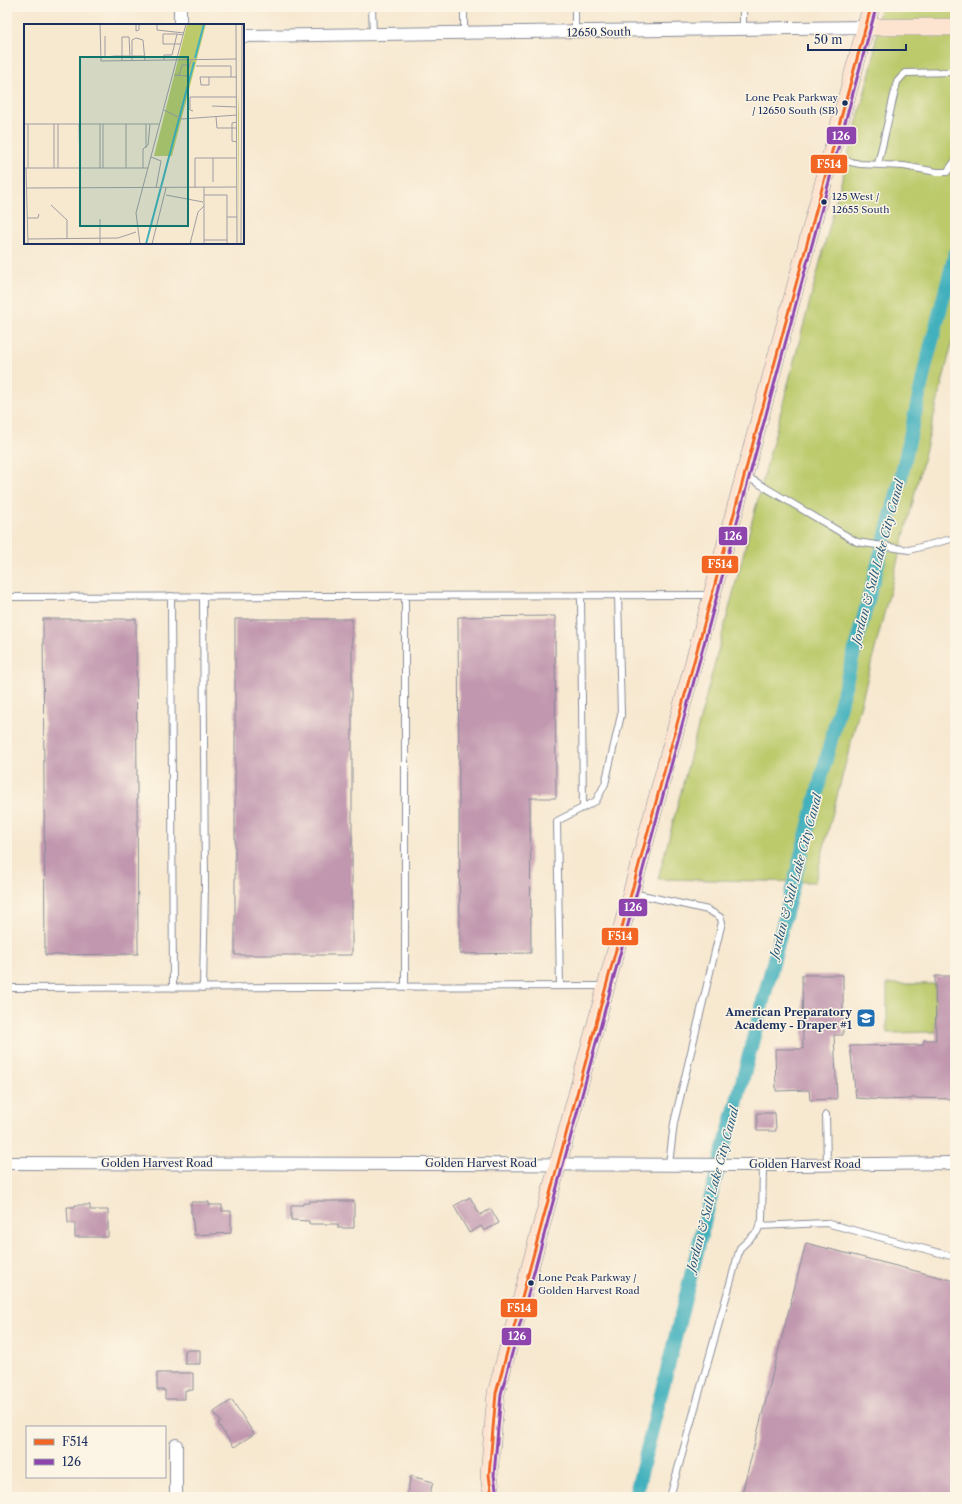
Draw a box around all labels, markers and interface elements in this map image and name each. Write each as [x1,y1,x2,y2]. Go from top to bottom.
inset map [24,24,244,244]
street label: 12650 South [567,24,631,40]
scale bar [808,26,906,52]
text: 50 m [814,32,843,47]
place label: Lone Peak Parkway / 12650 South (SB) [745,91,838,117]
marker: Lone Peak Parkway / 12650 South (SB) [840,98,850,108]
line badge: 126 [826,126,857,145]
text: 126 [832,129,850,143]
line badge: F514 [810,154,848,174]
text: F514 [817,157,842,171]
place label: 125 West / 12655 South [832,190,890,216]
marker: 125 West / 12655 South [819,197,829,207]
water label: Jordan & Salt Lake City Canal [847,477,907,650]
line badge: 126 [718,526,748,546]
text: 126 [724,529,742,543]
line badge: F514 [701,555,739,574]
text: F514 [708,557,733,571]
water label: Jordan & Salt Lake City Canal [765,791,825,964]
line badge: 126 [618,898,648,917]
text: 126 [624,900,642,914]
line badge: F514 [601,927,639,946]
text: F514 [608,929,633,943]
place label: American Preparatory Academy - Draper #1 [725,1005,852,1032]
school or university icon: American Preparatory Academy - Draper #1 [855,1007,877,1029]
water label: Jordan & Salt Lake City Canal [682,1104,742,1277]
street label: Golden Harvest Road [101,1156,213,1170]
street label: Golden Harvest Road [425,1156,537,1170]
street label: Golden Harvest Road [749,1157,861,1171]
place label: Lone Peak Parkway / Golden Harvest Road [538,1271,640,1297]
marker: Lone Peak Parkway / Golden Harvest Road [526,1278,536,1288]
line badge: F514 [500,1298,538,1318]
text: F514 [507,1301,532,1315]
line badge: 126 [501,1327,532,1346]
text: 126 [508,1329,526,1343]
legend [26,1426,166,1478]
text: F514 [62,1434,88,1449]
text: 126 [62,1454,81,1469]

